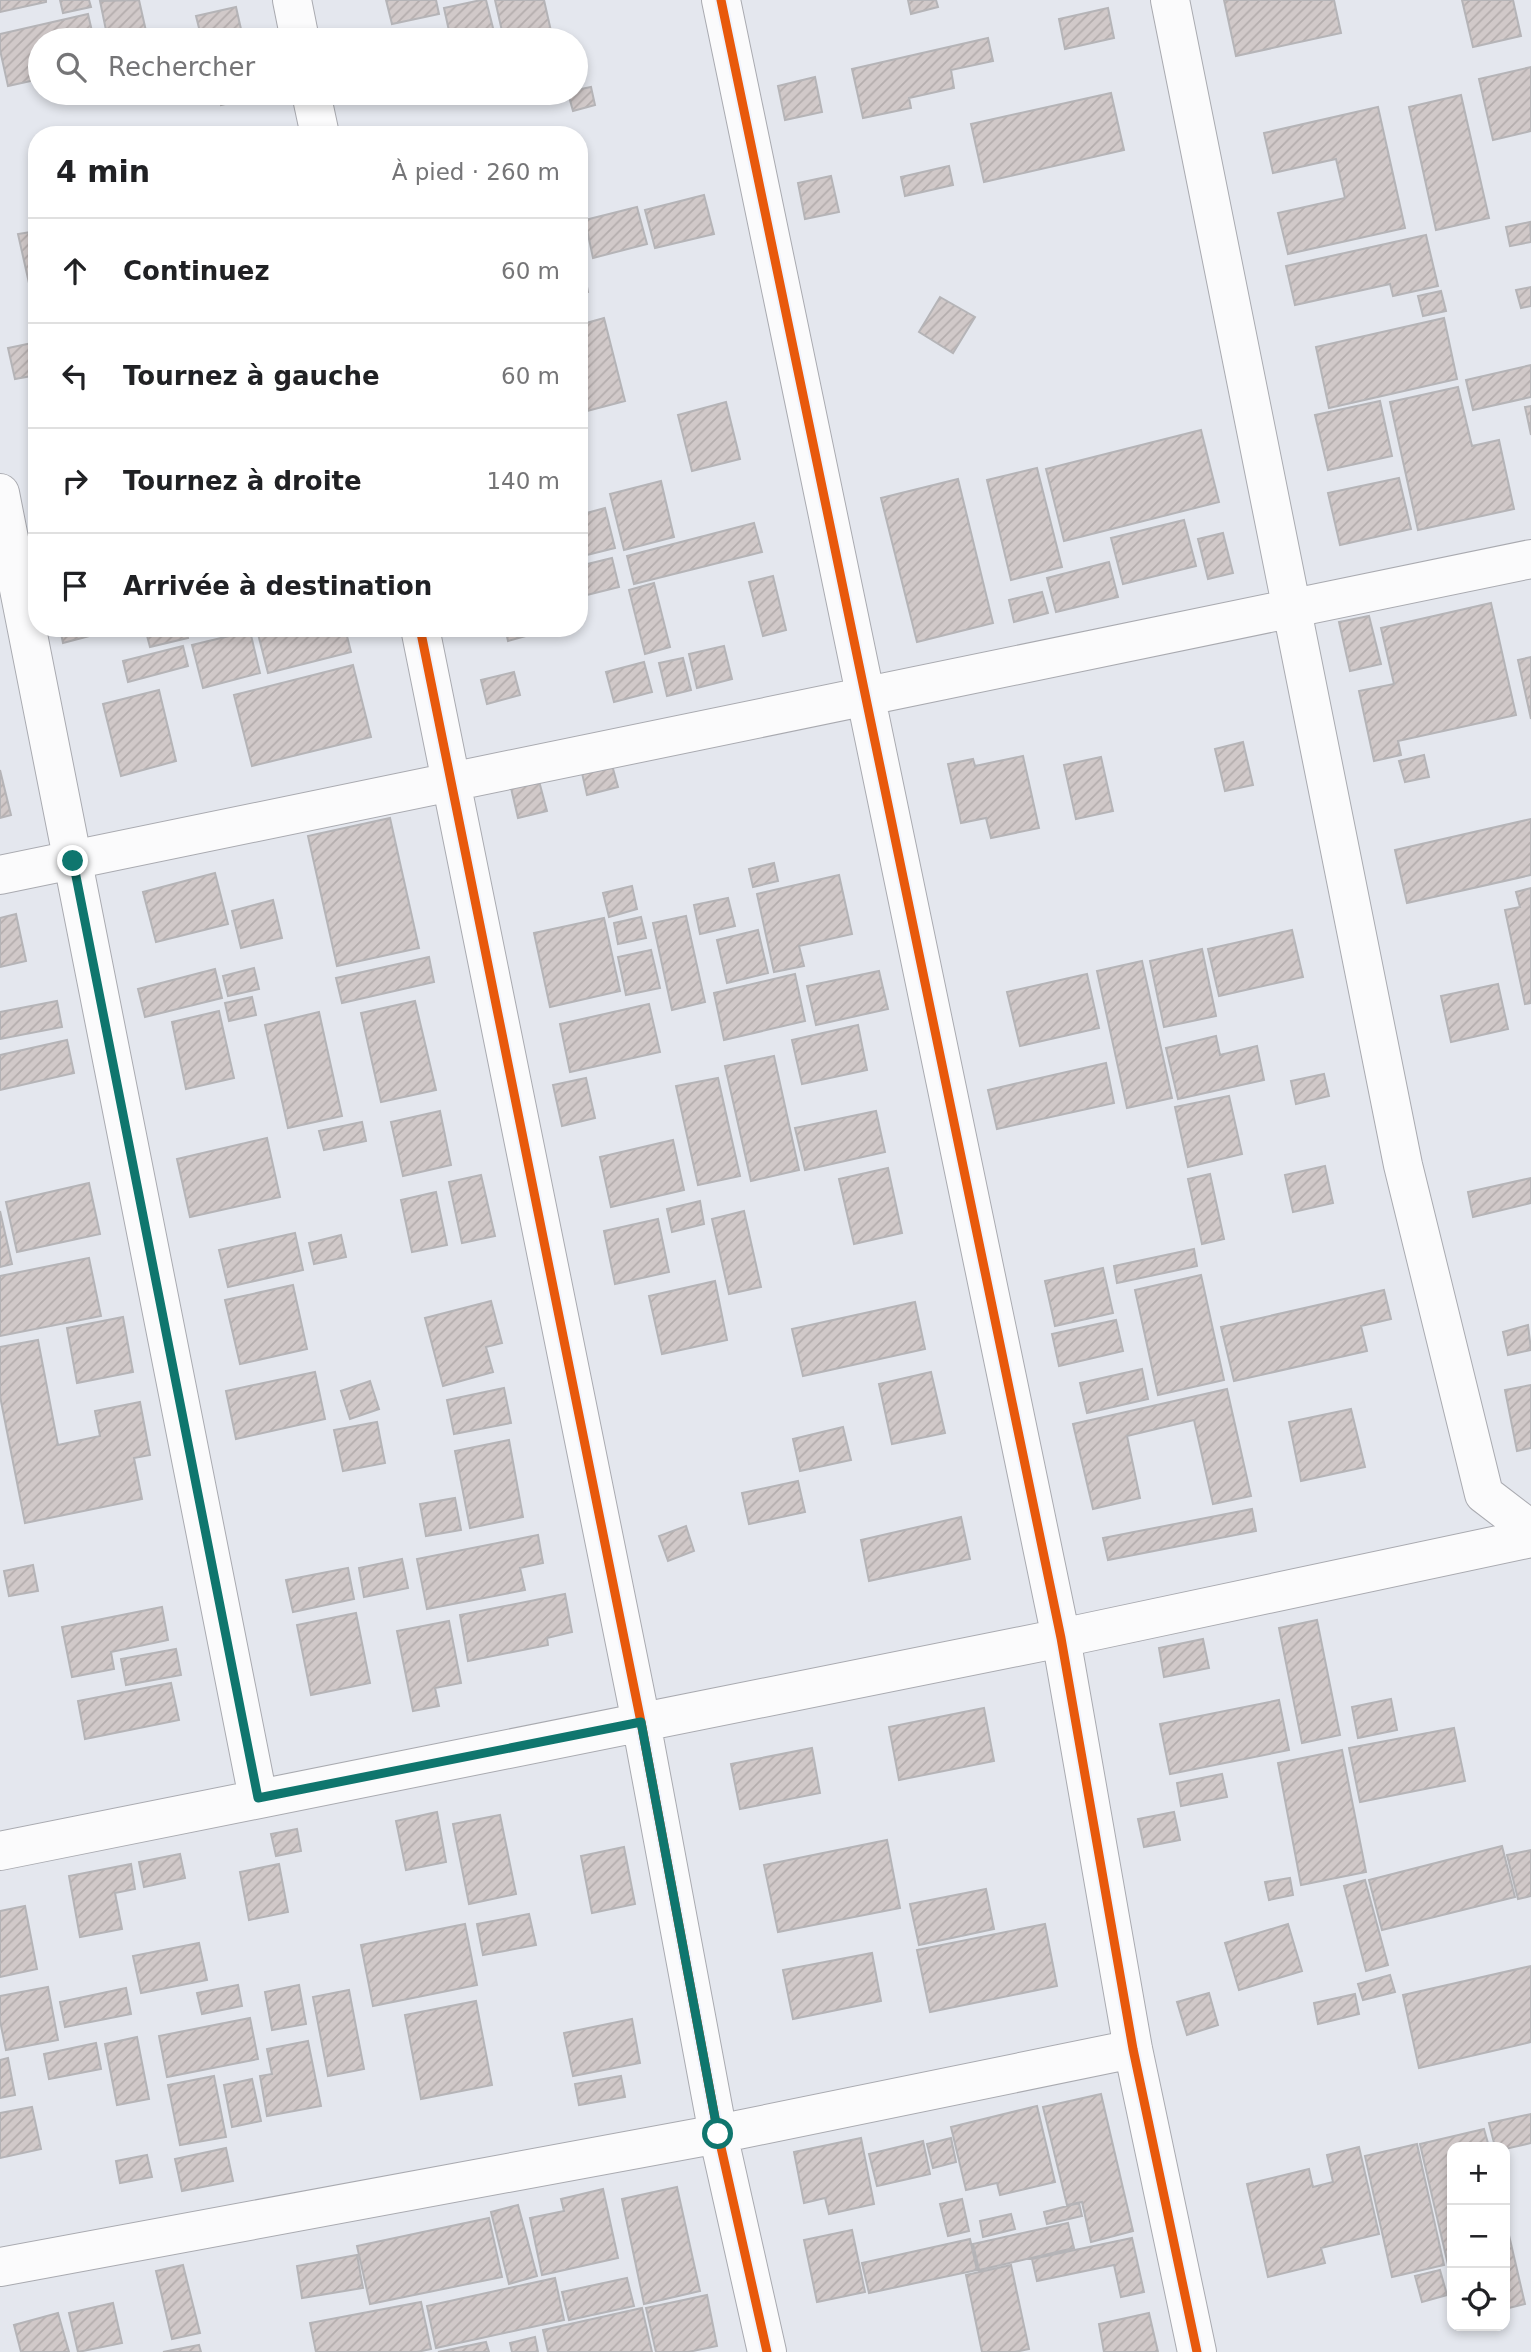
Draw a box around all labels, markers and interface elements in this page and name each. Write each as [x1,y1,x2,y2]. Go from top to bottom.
search box [28,28,588,105]
icon: search [52,48,90,86]
text: Rechercher [108,52,255,82]
text: 4 min [56,154,150,189]
text: À pied · 260 m [392,159,560,185]
icon: ahead [56,252,94,290]
text: Continuez [123,256,270,286]
text: 60 m [501,258,560,284]
icon: left [56,357,94,395]
text: Tournez à gauche [123,361,380,391]
text: 60 m [501,363,560,389]
icon: right [56,462,94,500]
text: Tournez à droite [123,466,362,496]
text: 140 m [486,468,560,494]
icon: arrive [56,567,94,605]
text: Arrivée à destination [123,571,432,601]
route end [57,845,88,876]
route start [702,2118,733,2149]
map controls [1447,2142,1510,2331]
button: + [1447,2142,1510,2205]
button: − [1447,2205,1510,2268]
button: locate [1447,2268,1510,2331]

